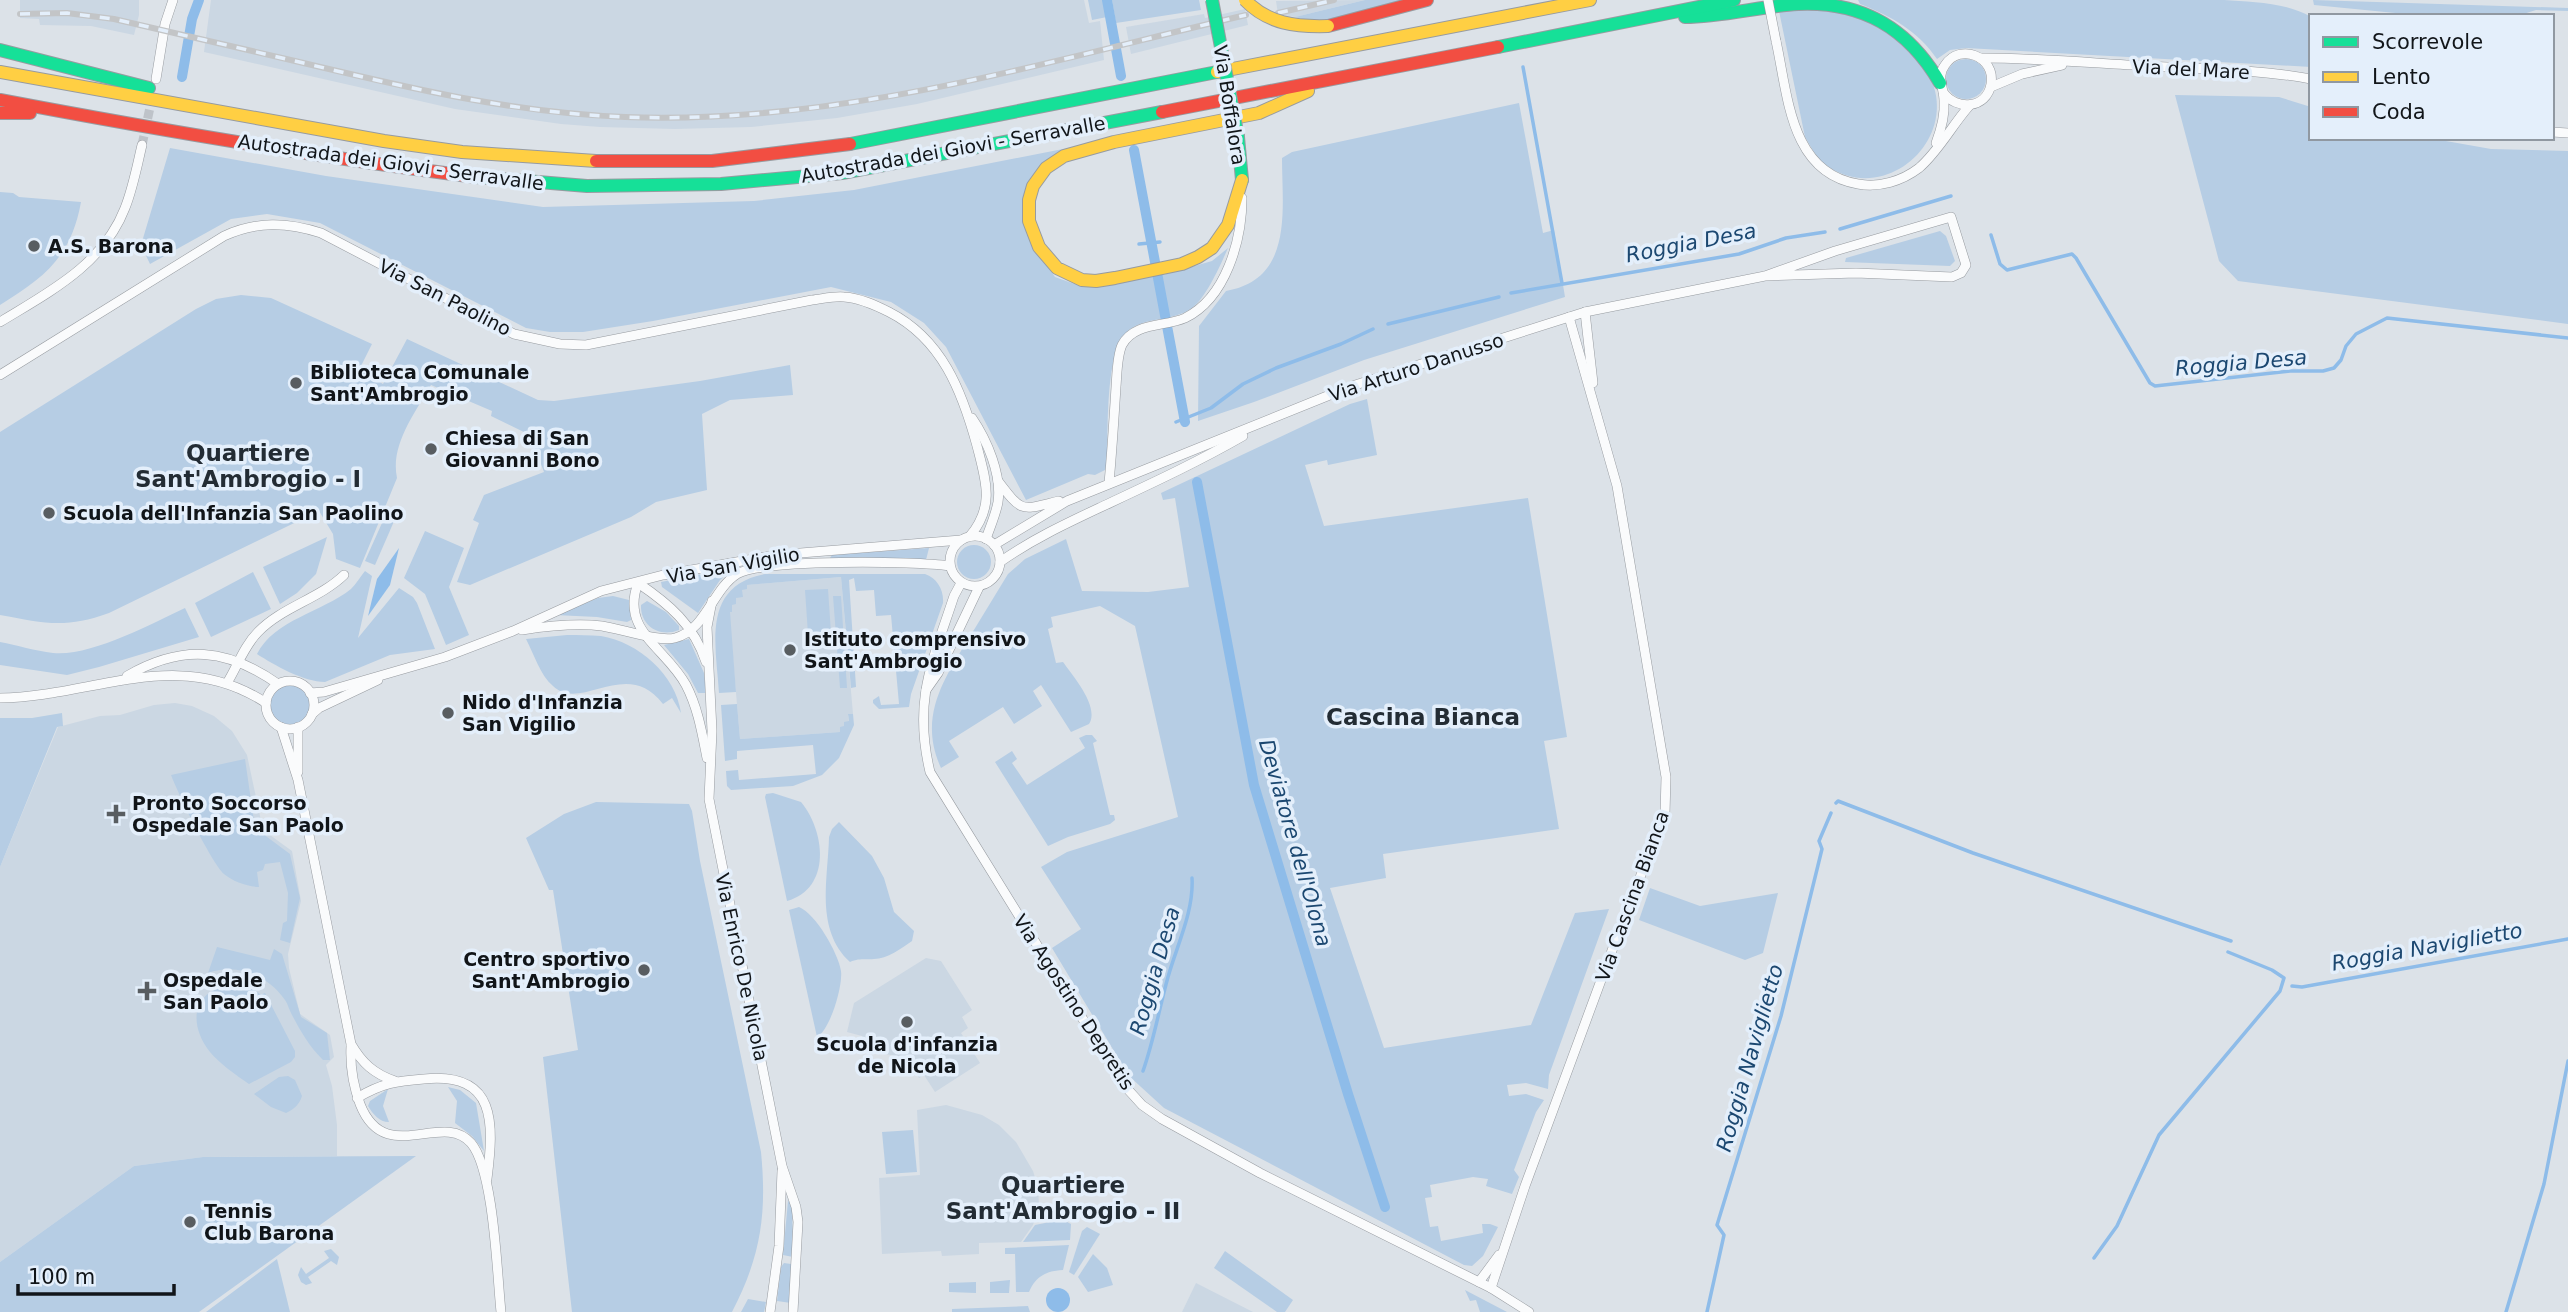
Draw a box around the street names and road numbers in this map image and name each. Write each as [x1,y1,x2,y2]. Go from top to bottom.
street label: Via Boffalora [1210,43,1250,167]
street label: Via del Mare [2132,55,2250,83]
street label: Autostrada dei Giovi - Serravalle [799,111,1107,187]
street label: Autostrada dei Giovi - Serravalle [237,130,545,194]
street label: Via San Paolino [375,254,515,340]
street label: Via Arturo Danusso [1326,328,1506,406]
street label: Via San Vigilio [665,542,801,588]
street label: Via Cascina Bianca [1591,808,1673,984]
street label: Via Enrico De Nicola [711,871,773,1063]
street label: Via Agostino Depretis [1009,910,1139,1094]

